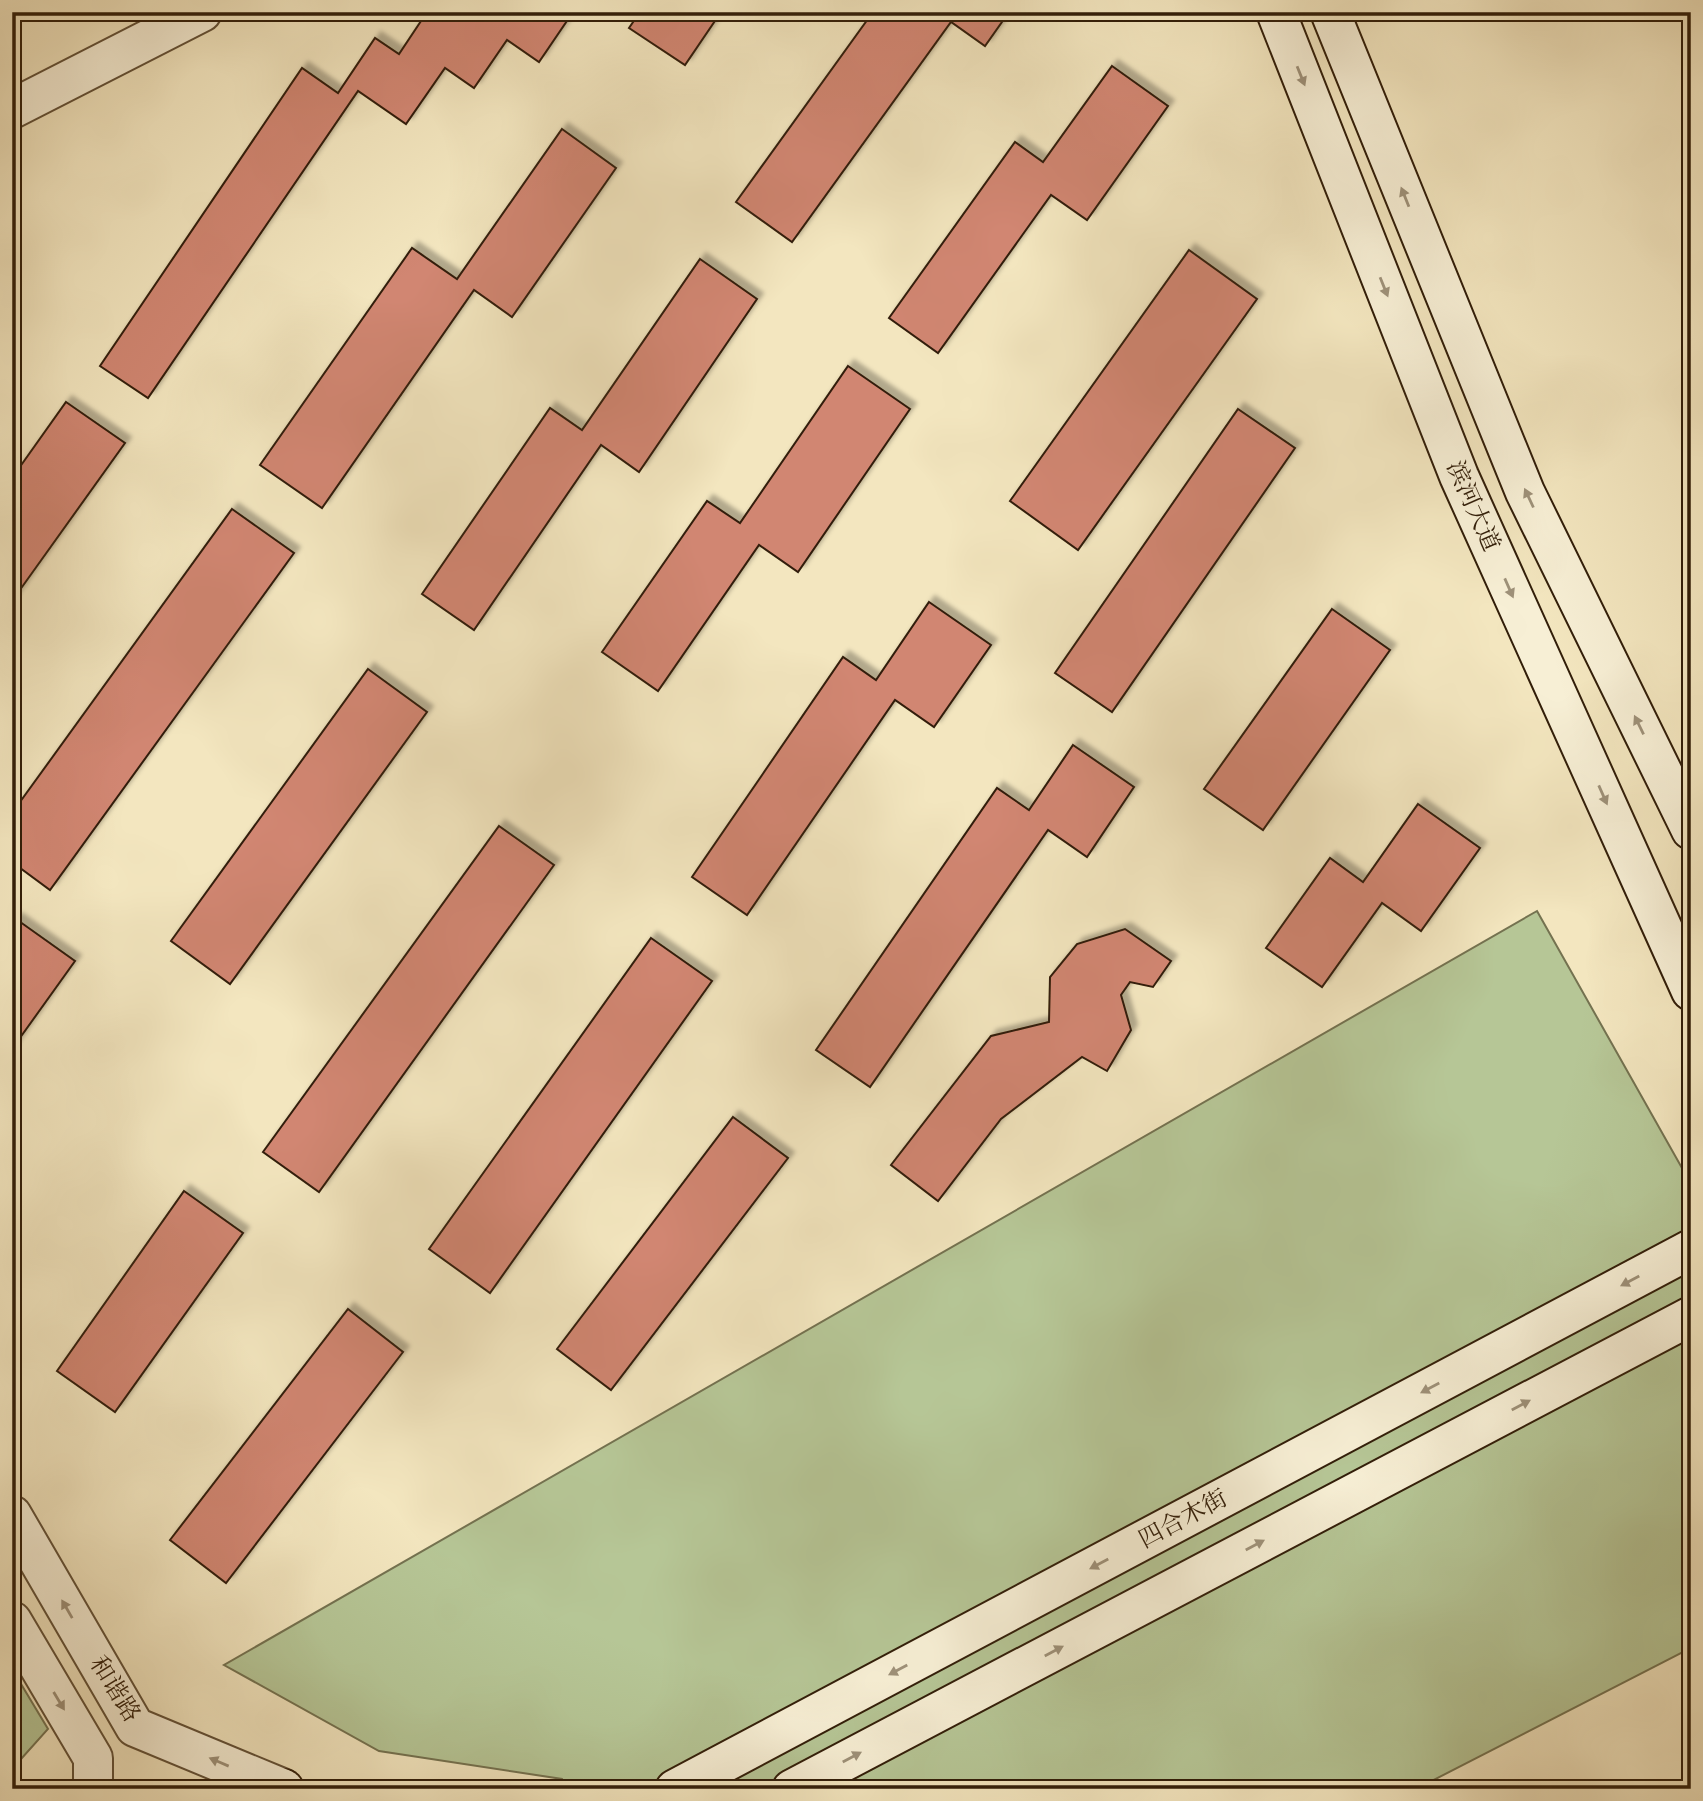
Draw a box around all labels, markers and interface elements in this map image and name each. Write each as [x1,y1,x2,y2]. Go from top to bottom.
one-way arrow [1295,65,1306,86]
one-way arrow [1400,186,1411,207]
one-way arrow [1379,277,1390,298]
street label: 滨河大道 [1439,456,1507,556]
one-way arrow [1523,488,1534,508]
one-way arrow [1504,577,1515,598]
one-way arrow [1634,715,1645,735]
one-way arrow [1597,785,1609,805]
one-way arrow [1621,1275,1640,1287]
one-way arrow [1420,1382,1439,1394]
one-way arrow [1511,1399,1531,1411]
street label: 四合木街 [1133,1483,1233,1555]
one-way arrow [1245,1539,1265,1551]
one-way arrow [1089,1558,1109,1569]
one-way arrow [61,1599,73,1618]
one-way arrow [1044,1645,1063,1657]
street label: 和谐路 [83,1650,147,1728]
one-way arrow [888,1665,908,1676]
one-way arrow [53,1692,66,1711]
one-way arrow [842,1751,862,1763]
one-way arrow [209,1756,229,1768]

